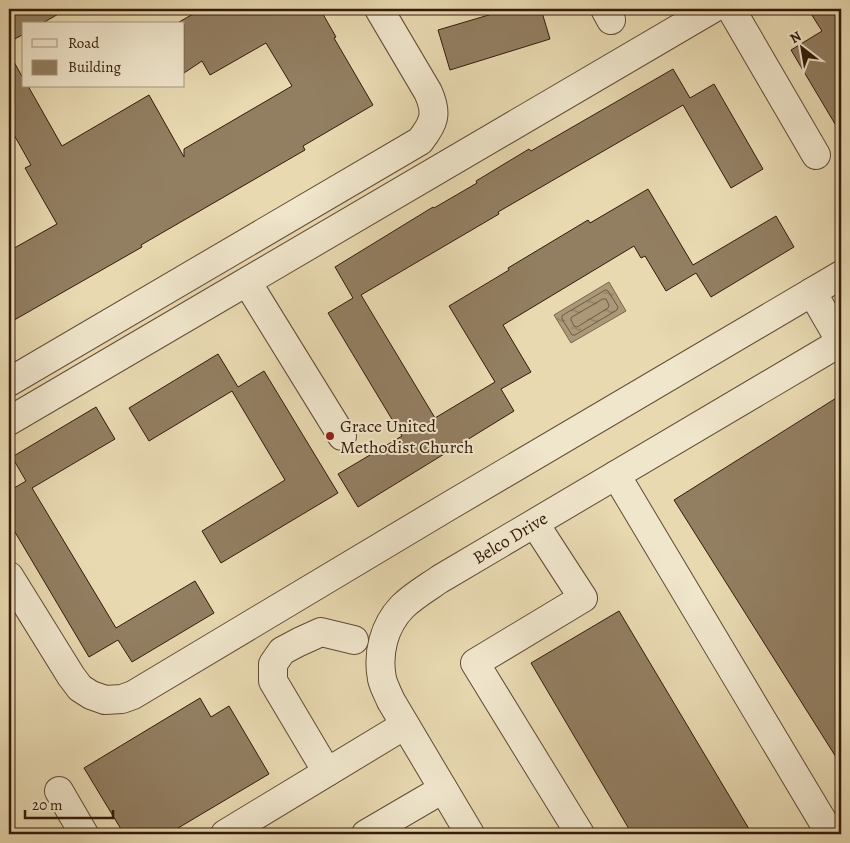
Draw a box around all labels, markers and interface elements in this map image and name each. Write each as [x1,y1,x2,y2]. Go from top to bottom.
legend [22,22,185,88]
north arrow [778,22,828,72]
text: N [786,27,805,48]
text: Road [68,33,100,53]
text: Building [68,57,121,77]
place label: Grace United Methodist Church [340,414,474,459]
marker: Grace United Methodist Church [324,430,336,442]
street label: Belco Drive [468,506,552,570]
scale bar [25,788,112,820]
text: 20 m [32,795,63,815]

